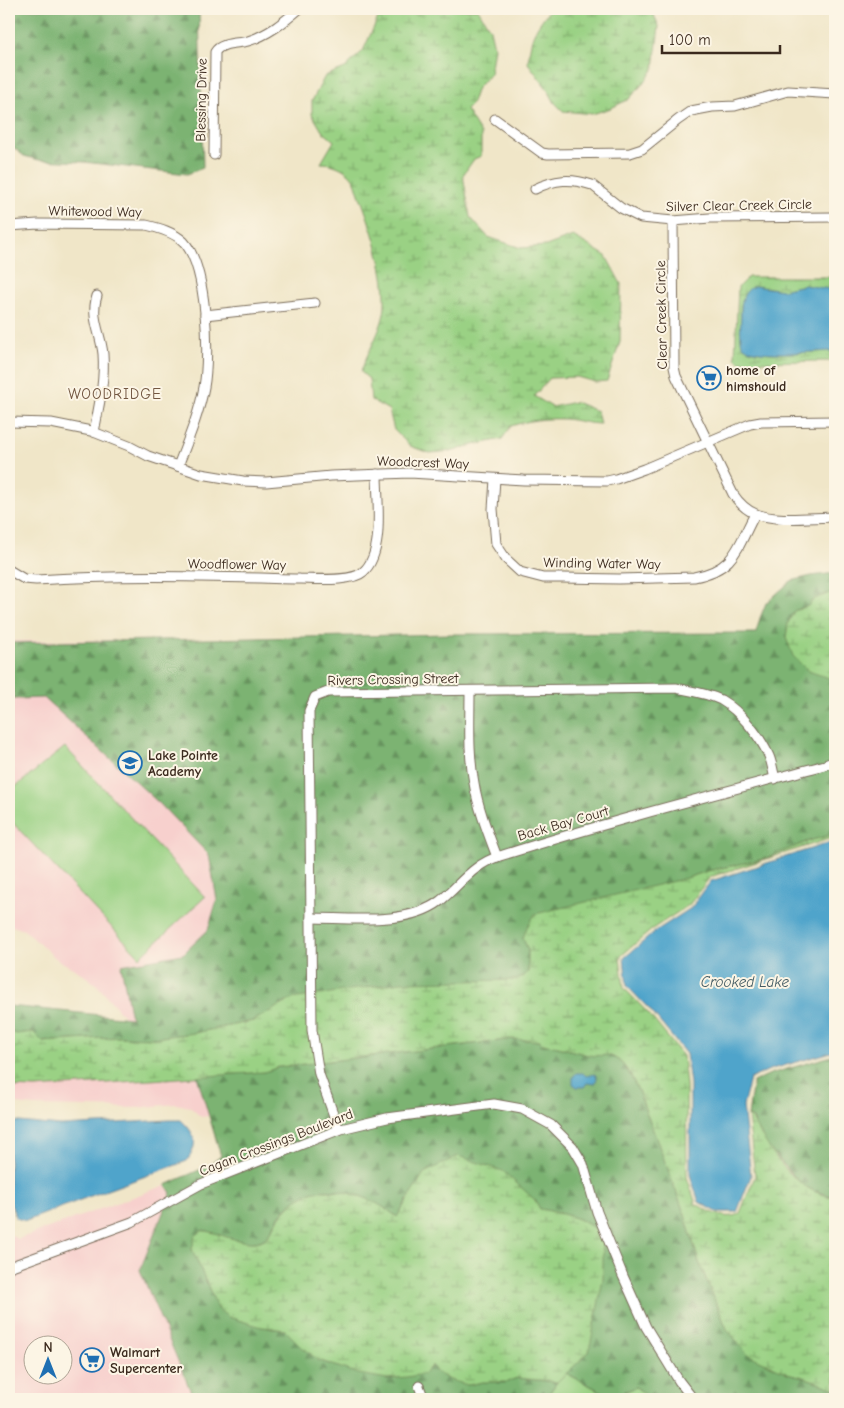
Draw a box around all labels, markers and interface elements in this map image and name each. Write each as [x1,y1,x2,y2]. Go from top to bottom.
scale bar [662,22,779,54]
text: 100 m [669,31,711,49]
street label: Blessing Drive [192,58,211,142]
street label: Silver Clear Creek Circle [666,196,812,215]
street label: Whitewood Way [48,202,142,221]
street label: Clear Creek Circle [652,260,671,370]
place label: home of himshould [726,362,786,395]
supermarket icon: home of himshould [696,365,722,391]
district label: WOODRIDGE [68,385,162,403]
street label: Woodcrest Way [377,452,470,473]
street label: Winding Water Way [543,554,662,573]
street label: Woodflower Way [188,555,287,574]
street label: Rivers Crossing Street [327,670,460,689]
place label: Lake Pointe Academy [148,747,218,780]
school or university icon: Lake Pointe Academy [117,750,143,776]
street label: Back Bay Court [516,802,611,845]
water label: Crooked Lake [701,973,790,991]
street label: Cagan Crossings Boulevard [197,1105,355,1180]
north arrow [22,1336,72,1386]
text: N [43,1339,53,1356]
place label: Walmart Supercenter [110,1344,182,1377]
supermarket icon: Walmart Supercenter [79,1347,105,1373]

